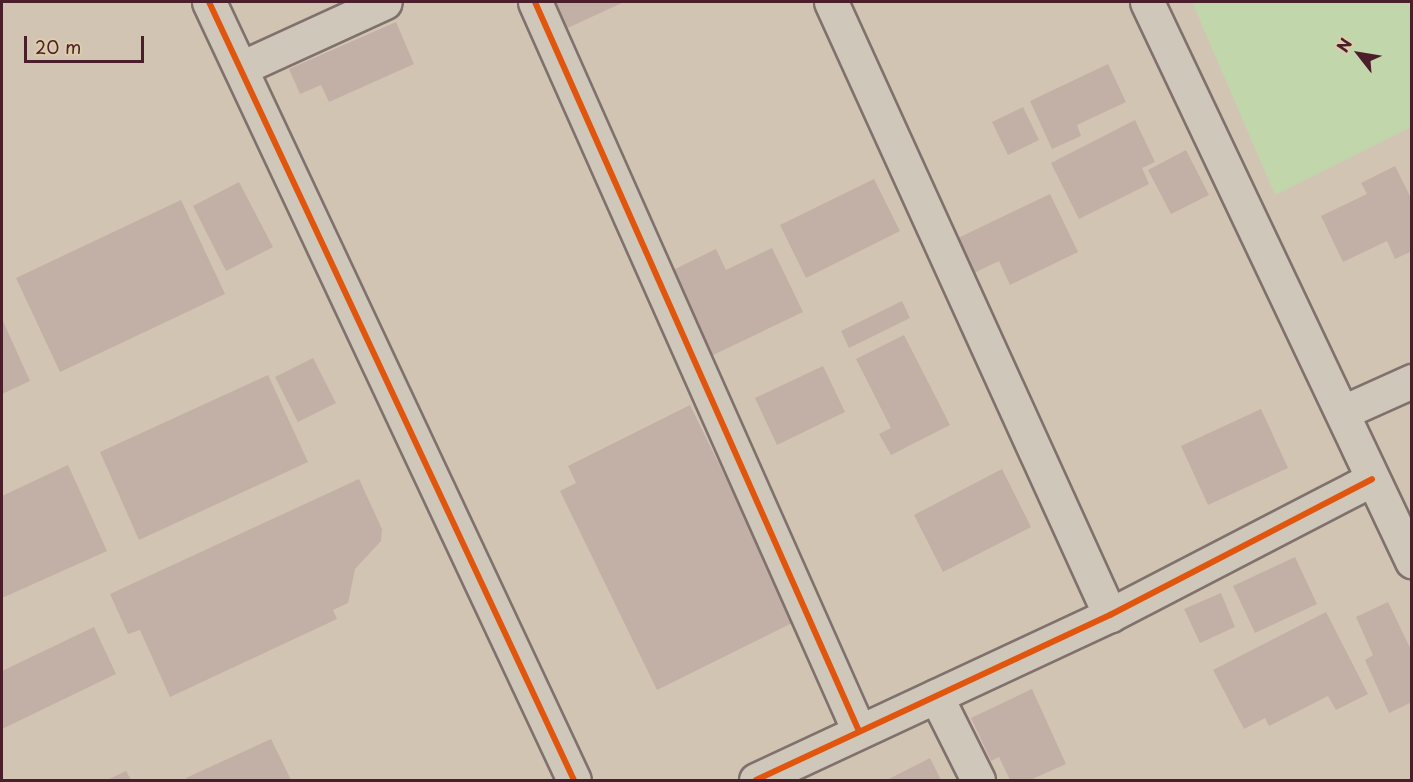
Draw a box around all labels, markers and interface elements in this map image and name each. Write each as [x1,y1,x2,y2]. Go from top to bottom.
scale bar [27,24,147,62]
north arrow [1329,24,1389,84]
text: 20 m [35,33,81,60]
text: N [1330,33,1357,56]

